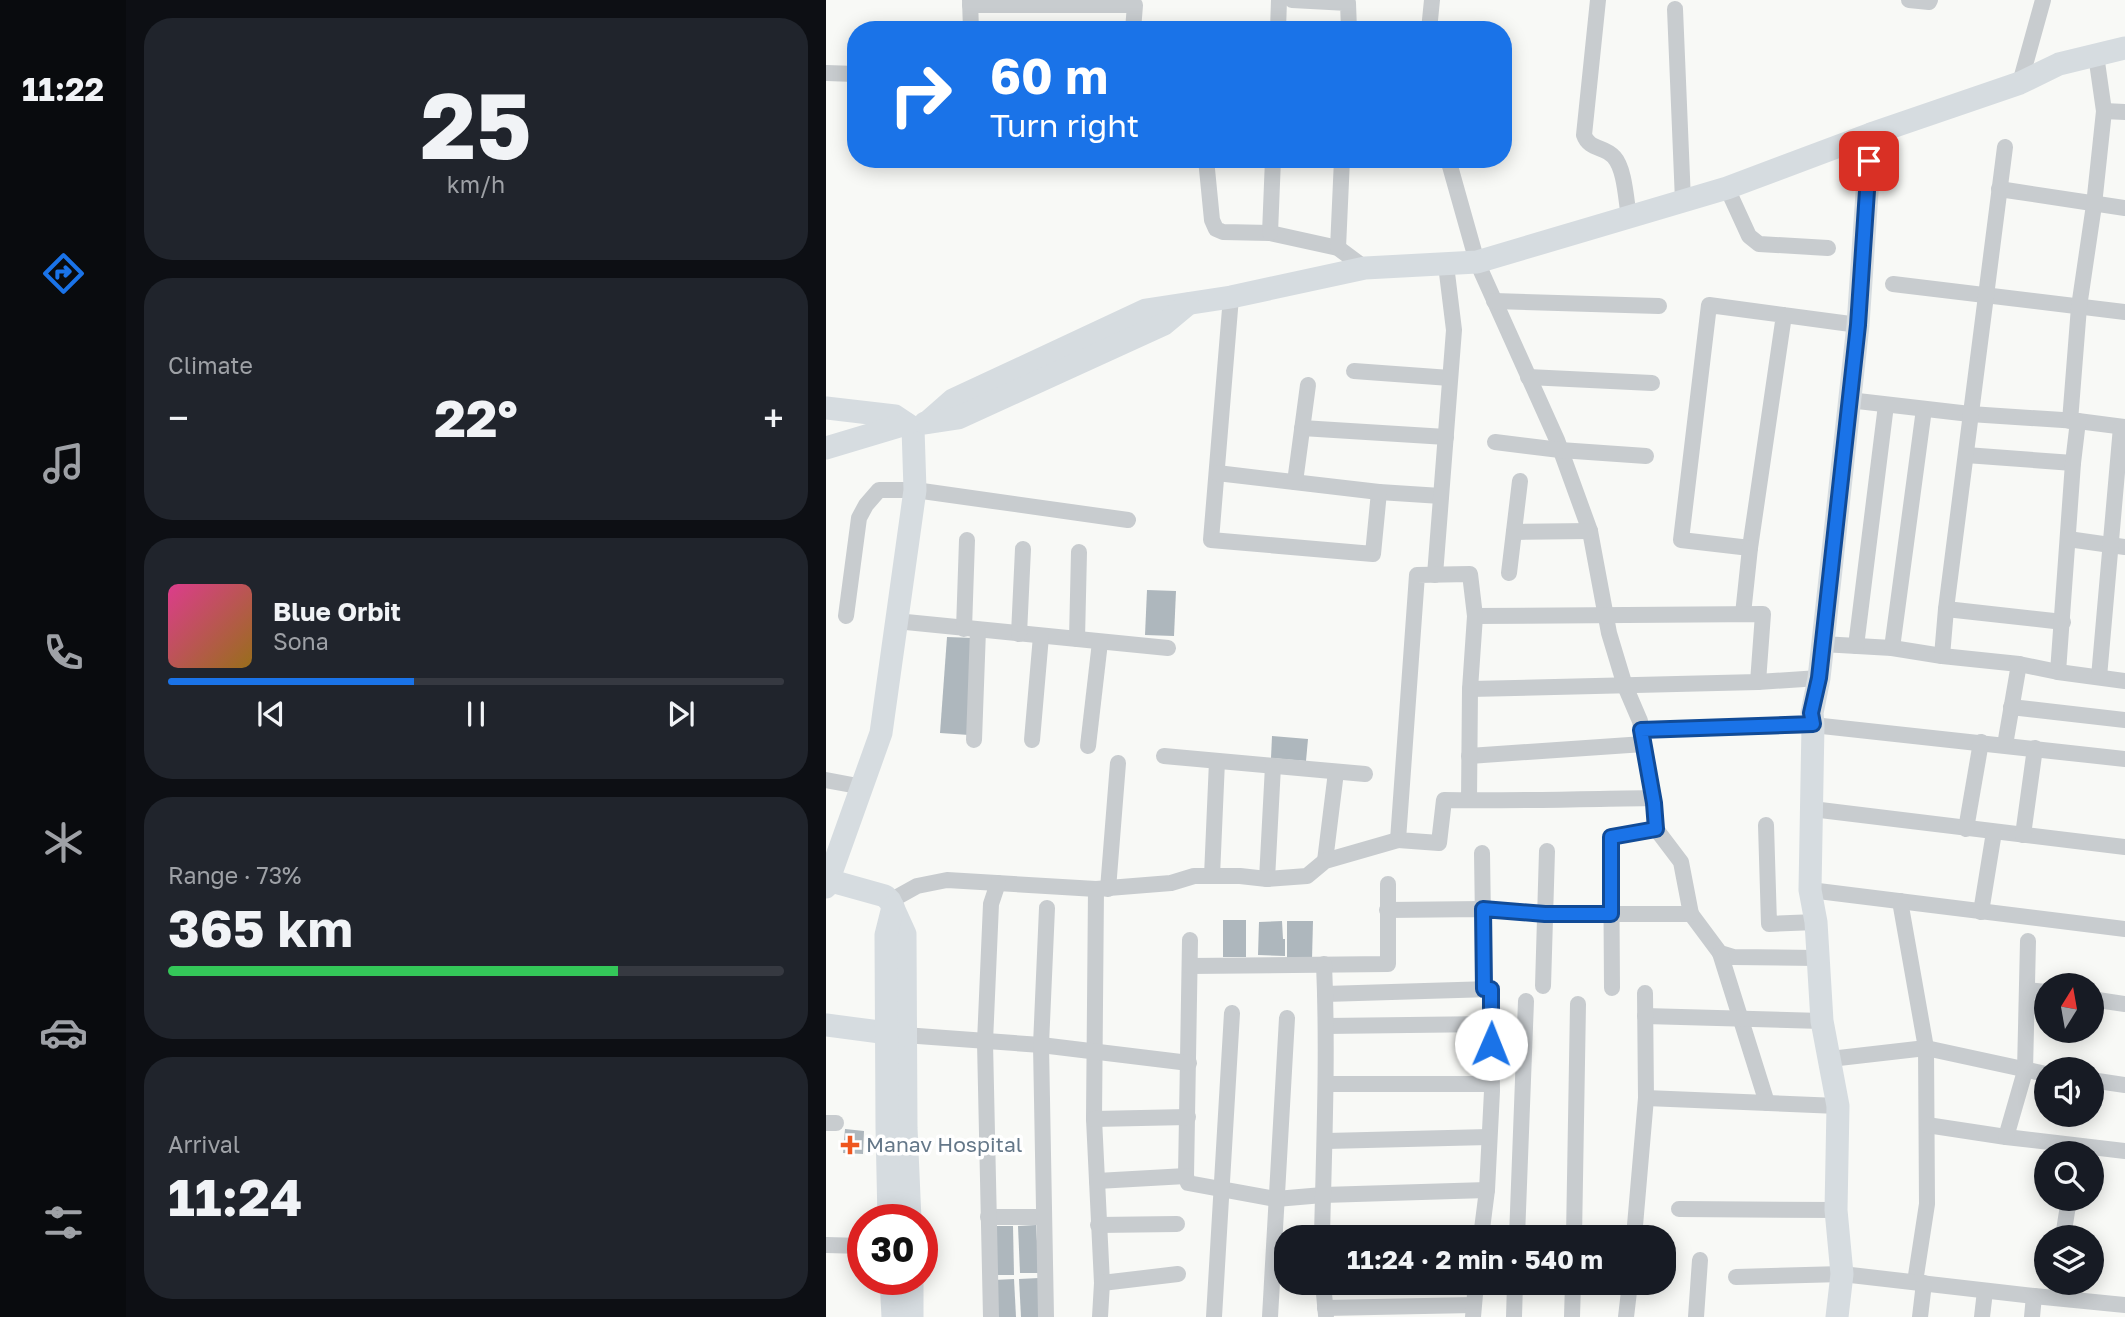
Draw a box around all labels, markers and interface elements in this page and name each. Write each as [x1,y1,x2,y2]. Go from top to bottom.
text: 60 m [990,46,1108,105]
icon: right [875,49,966,140]
text: 11:22 [22,70,104,108]
text: 25 [420,70,532,179]
text: Turn right [990,106,1139,144]
pin [1839,131,1899,191]
icon: arrive [1850,142,1888,180]
text: km/h [447,170,505,198]
icon: directions [39,249,88,298]
text: Climate [168,351,253,379]
text: 22° [434,386,518,448]
text: − [168,395,189,440]
text: + [763,395,784,440]
icon: music [39,439,88,488]
text: Blue Orbit [273,596,401,627]
text: Sona [273,627,329,655]
icon: phone [39,628,88,677]
icon: previous [252,695,290,733]
icon: pause [457,695,495,733]
icon: next [662,695,700,733]
icon: climate [39,818,88,867]
text: Range · 73% [168,861,301,889]
text: 365 km [168,896,353,958]
north arrow [2034,973,2104,1043]
map controls [2034,973,2104,1295]
position arrow [1454,1007,1528,1081]
icon: car [39,1008,88,1057]
button: sound [2034,1057,2104,1127]
text: Arrival [168,1130,240,1158]
place label: Manav Hospital [866,1131,1023,1157]
marker: Manav Hospital [840,1135,860,1155]
button: search [2034,1141,2104,1211]
text: 11:24 [168,1165,302,1227]
icon: filters [39,1198,88,1247]
speed limit sign: 30 [847,1204,938,1295]
button: layers [2034,1225,2104,1295]
text: 11:24 · 2 min · 540 m [1347,1244,1603,1275]

